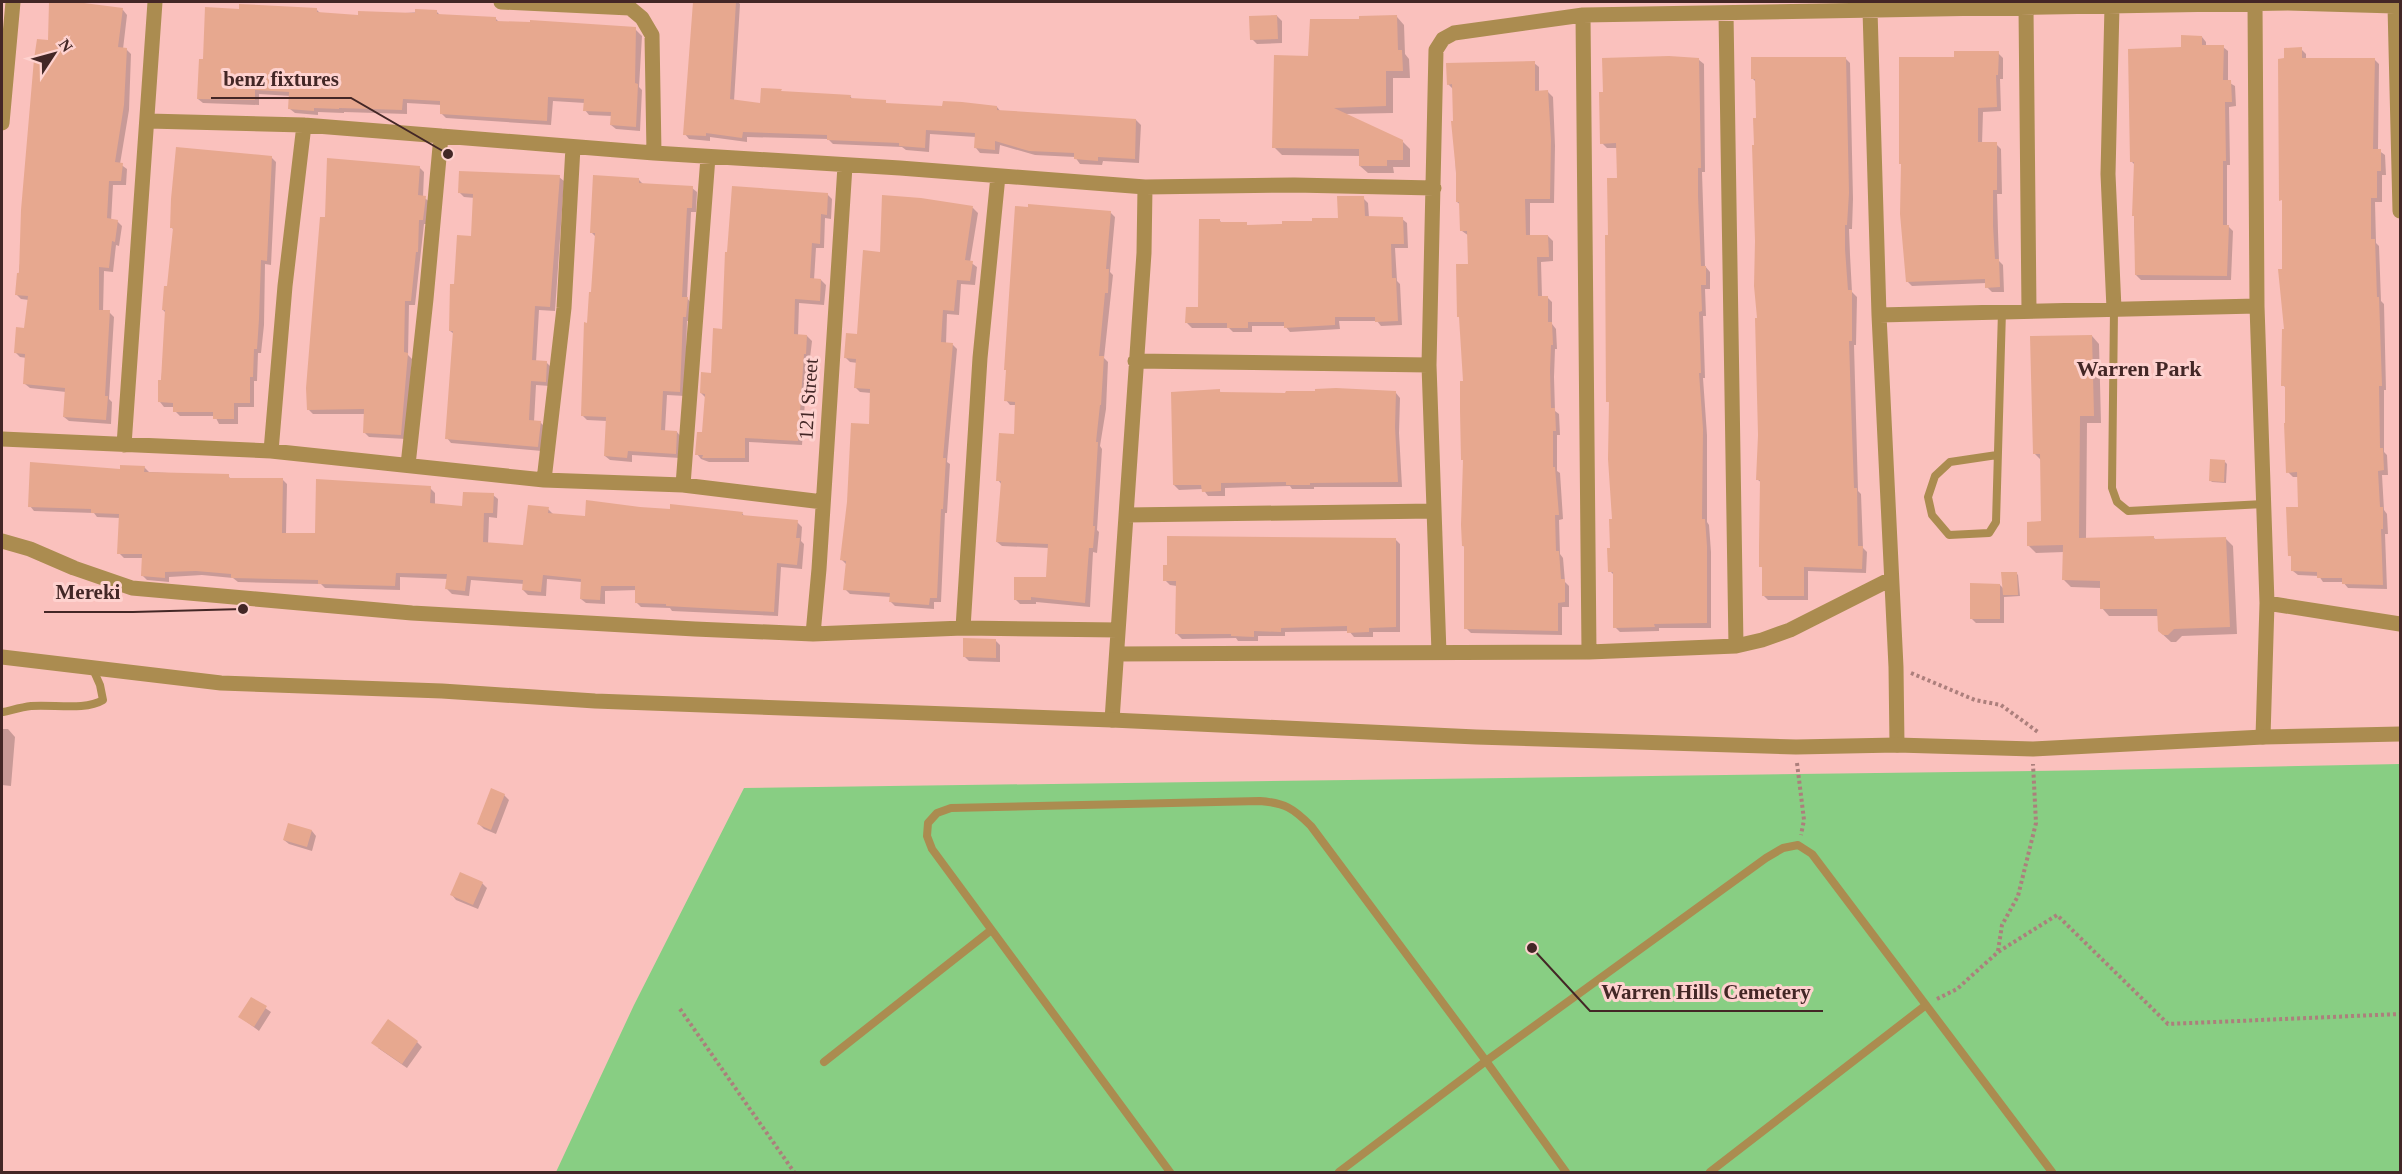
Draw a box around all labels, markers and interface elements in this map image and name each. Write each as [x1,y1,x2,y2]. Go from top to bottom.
north arrow [24,24,84,84]
text: N [55,36,76,56]
callout: benz fixtures [211,59,351,98]
text: benz fixtures [223,67,339,91]
district label: Warren Park [2077,356,2202,381]
street label: 121 Street [794,357,822,440]
callout: Mereki [44,573,133,612]
text: Mereki [56,580,121,604]
callout: Warren Hills Cemetery [1590,972,1823,1011]
text: Warren Hills Cemetery [1601,980,1811,1004]

